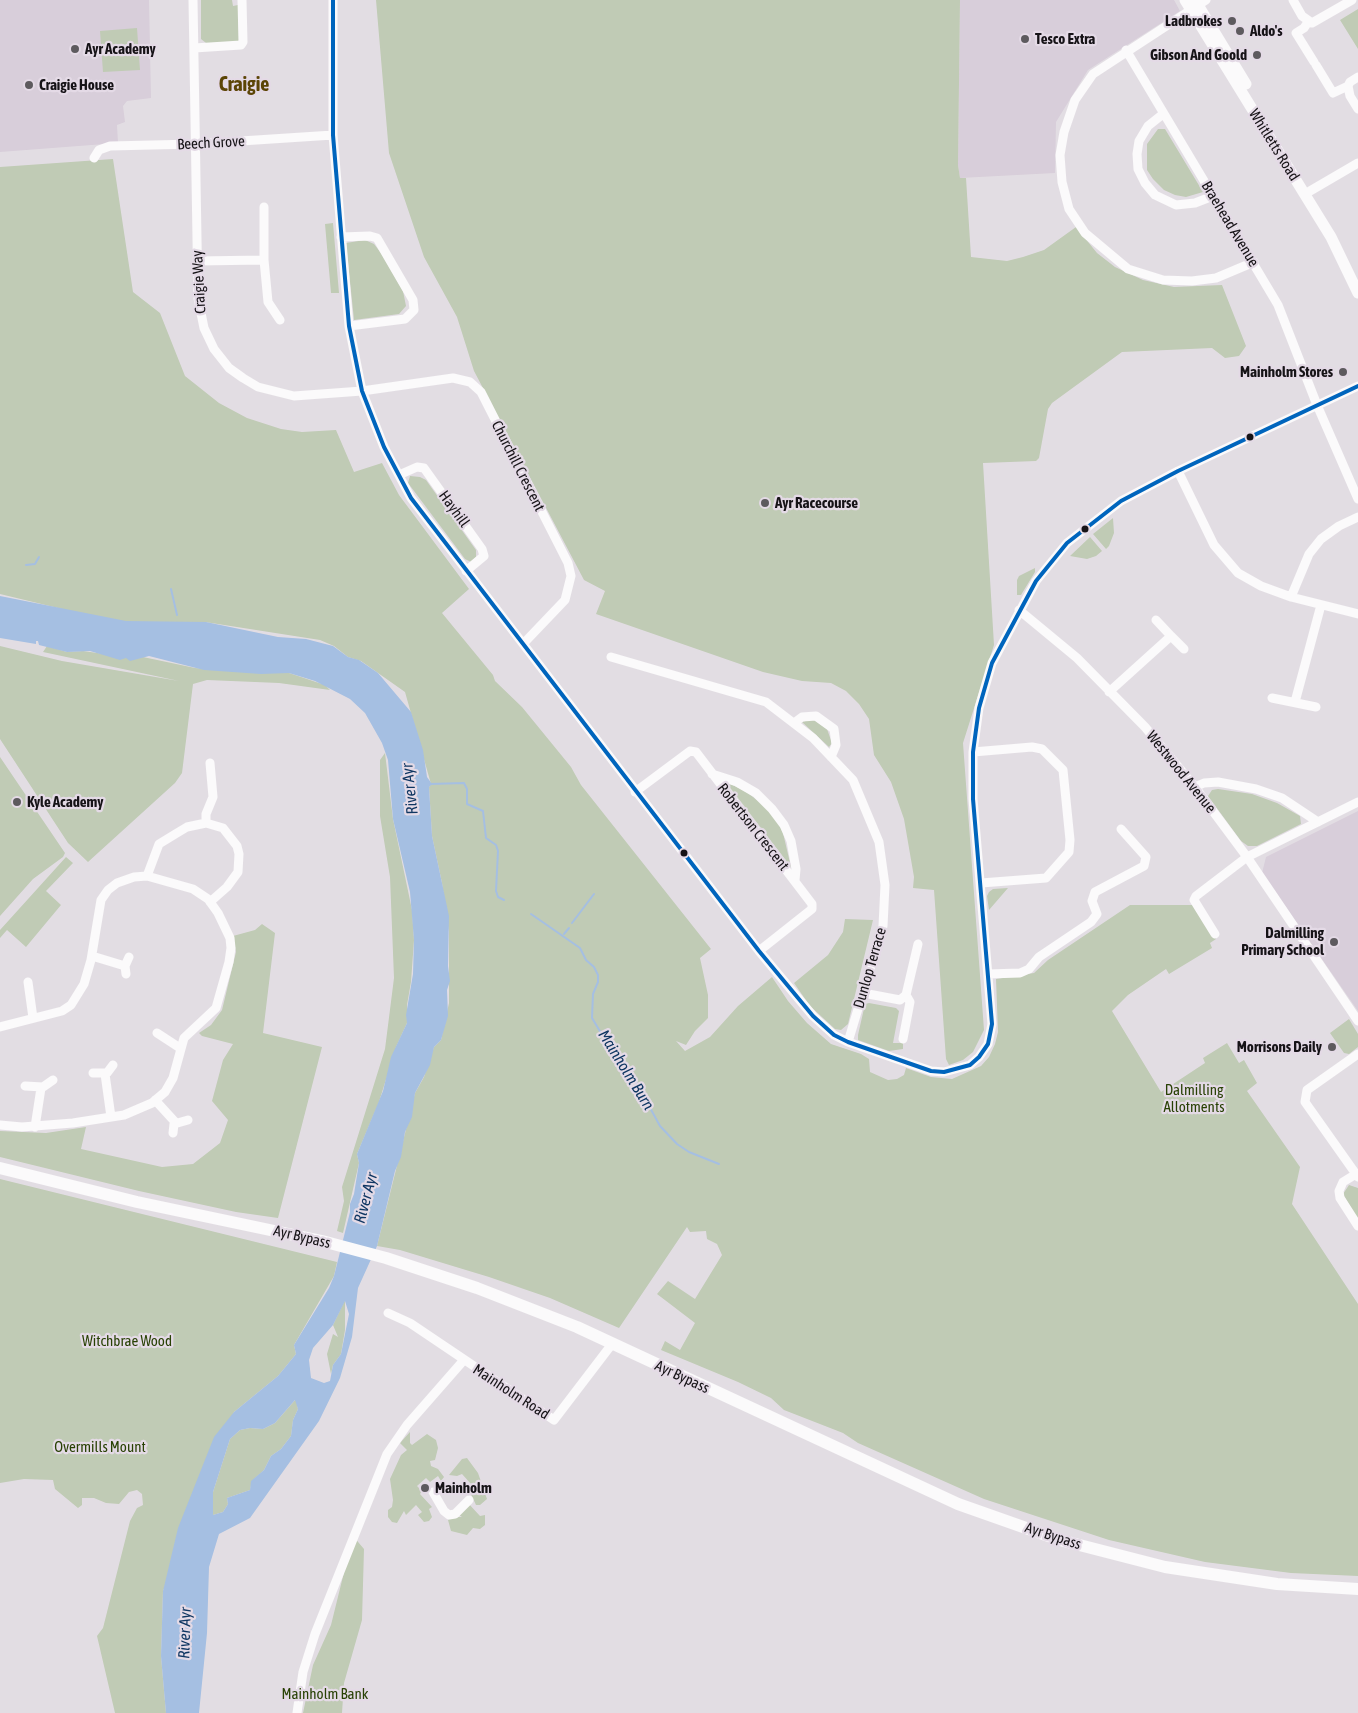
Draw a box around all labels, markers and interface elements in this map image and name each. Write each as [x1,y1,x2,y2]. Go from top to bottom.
place label: Ladbrokes [1165,12,1222,30]
marker: Ladbrokes [1226,15,1238,27]
place label: Aldo's [1250,22,1282,40]
marker: Aldo's [1234,25,1246,37]
place label: Tesco Extra [1035,30,1095,48]
marker: Tesco Extra [1019,33,1031,45]
place label: Ayr Academy [85,40,156,58]
marker: Ayr Academy [69,43,81,55]
place label: Gibson And Goold [1150,46,1247,64]
marker: Gibson And Goold [1251,49,1263,61]
district label: Craigie [219,73,269,97]
place label: Craigie House [39,76,114,94]
marker: Craigie House [23,79,35,91]
street label: Whitletts Road [1245,106,1303,184]
street label: Beech Grove [177,132,245,154]
street label: Braehead Avenue [1197,178,1263,270]
street label: Craigie Way [188,250,210,314]
place label: Mainholm Stores [1240,363,1333,381]
marker: Mainholm Stores [1337,366,1349,378]
street label: Churchill Crescent [487,418,549,514]
unlabelled marker [1245,432,1255,442]
street label: Hayhill [435,487,473,531]
place label: Ayr Racecourse [775,494,858,512]
marker: Ayr Racecourse [759,497,771,509]
unlabelled marker [1080,524,1090,534]
street label: Westwood Avenue [1142,727,1220,817]
water label: River Ayr [398,762,422,816]
street label: Robertson Crescent [713,780,793,874]
place label: Kyle Academy [27,793,104,811]
marker: Kyle Academy [11,796,23,808]
unlabelled marker [679,848,689,858]
place label: Dalmilling Primary School [1241,924,1324,959]
street label: Dunlop Terrace [850,925,890,1011]
marker: Dalmilling Primary School [1328,936,1340,948]
water label: Mainholm Burn [594,1026,658,1114]
place label: Morrisons Daily [1237,1038,1322,1056]
marker: Morrisons Daily [1326,1041,1338,1053]
park label: Dalmilling Allotments [1163,1081,1225,1116]
water label: River Ayr [350,1171,382,1225]
street label: Ayr Bypass [272,1222,332,1252]
park label: Witchbrae Wood [82,1332,172,1350]
street label: Ayr Bypass [652,1357,712,1397]
street label: Mainholm Road [469,1361,553,1423]
park label: Overmills Mount [54,1438,146,1456]
place label: Mainholm [435,1479,492,1497]
marker: Mainholm [419,1482,431,1494]
street label: Ayr Bypass [1023,1518,1083,1554]
water label: River Ayr [175,1607,195,1659]
park label: Mainholm Bank [282,1685,368,1703]

